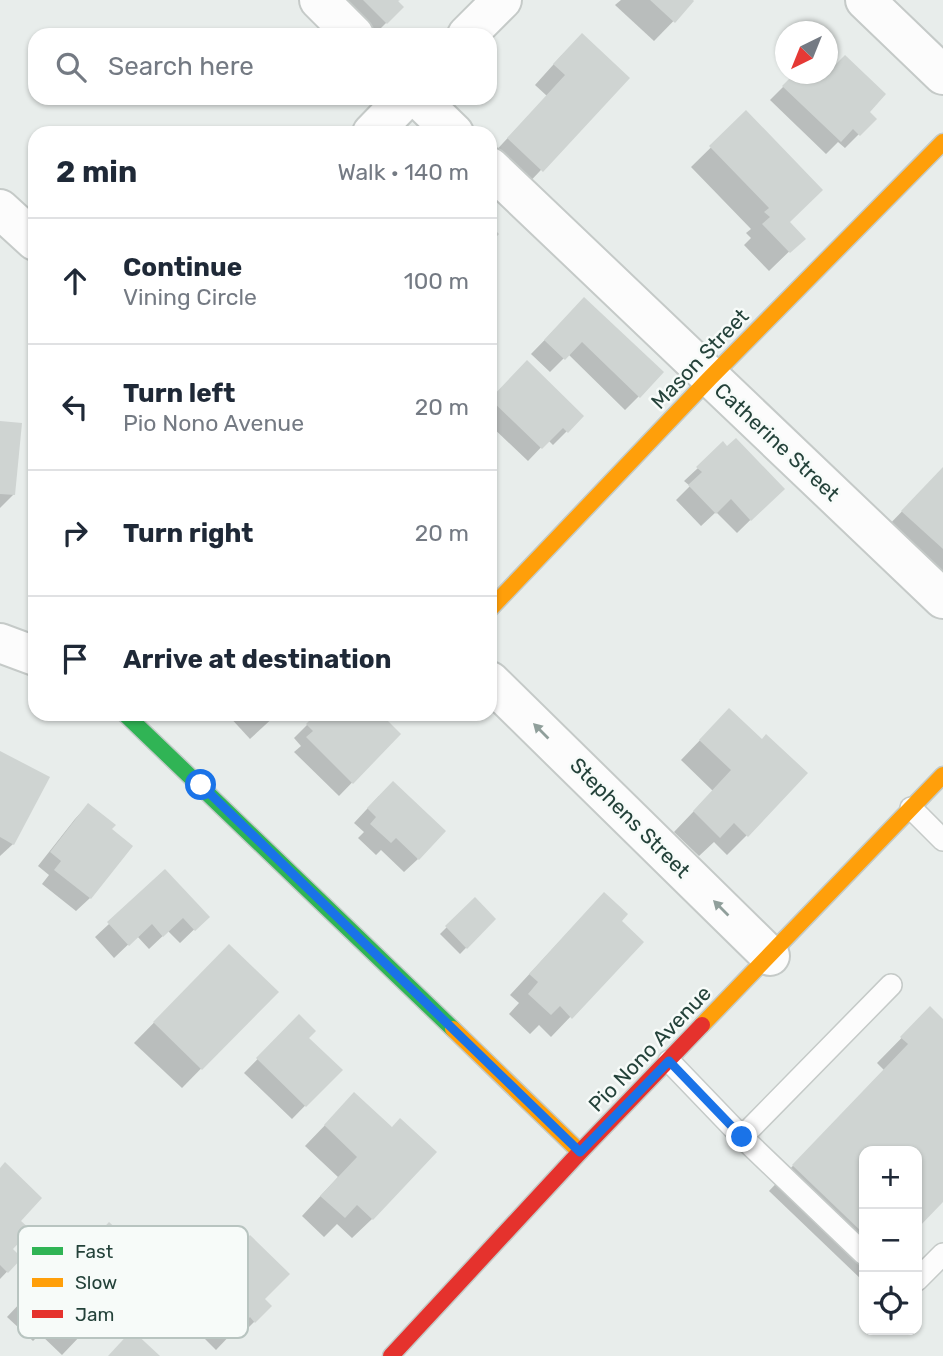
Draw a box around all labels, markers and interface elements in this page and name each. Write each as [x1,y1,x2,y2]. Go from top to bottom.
north arrow [775,21,838,84]
search box [28,28,497,105]
icon: search [52,48,90,86]
text: Search here [108,51,254,82]
text: 2 min [56,154,137,190]
text: Walk · 140 m [337,158,469,186]
text: Continue [123,252,242,283]
icon: ahead [56,262,94,300]
text: 100 m [404,267,469,295]
text: Vining Circle [123,283,257,311]
street label: Mason Street [646,303,754,414]
street label: Catherine Street [710,377,845,506]
text: Turn left [123,378,235,409]
icon: left [56,388,94,426]
text: 20 m [415,393,469,421]
text: Pio Nono Avenue [123,409,304,437]
icon: right [56,514,94,552]
text: Turn right [123,518,253,549]
text: 20 m [415,519,469,547]
icon: arrive [56,640,94,678]
text: Arrive at destination [123,644,391,675]
one-way arrow [533,723,550,740]
street label: Stephens Street [565,752,696,883]
route start [185,769,216,800]
one-way arrow [713,900,729,916]
street label: Pio Nono Avenue [583,981,716,1117]
route end [726,1121,757,1152]
map controls [859,1146,922,1335]
button: + [859,1146,922,1209]
button: − [859,1209,922,1272]
legend [18,1226,248,1338]
text: Fast [75,1240,114,1263]
text: Slow [75,1271,117,1294]
button: locate [859,1272,922,1335]
text: Jam [75,1303,114,1326]

